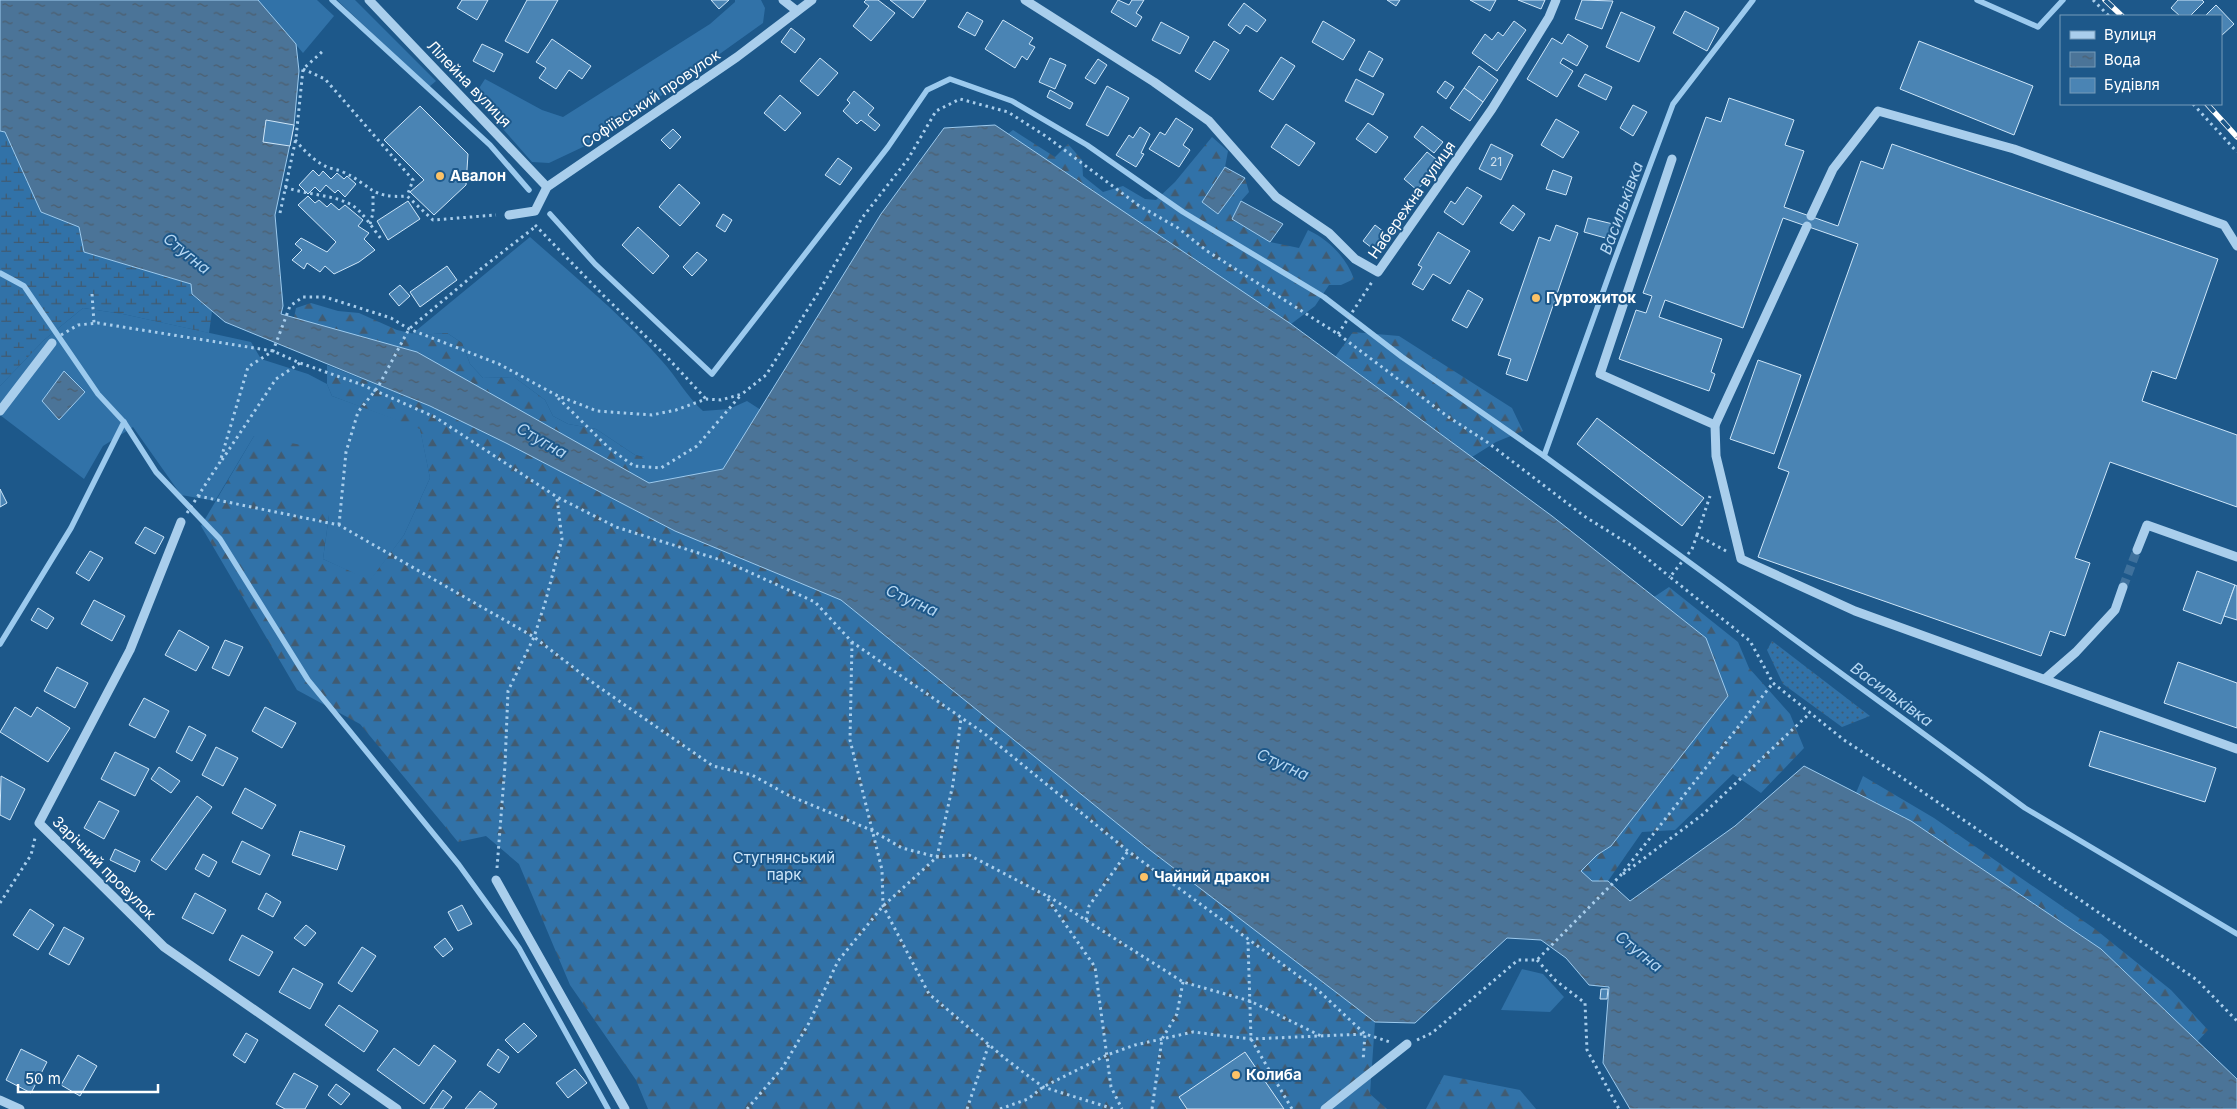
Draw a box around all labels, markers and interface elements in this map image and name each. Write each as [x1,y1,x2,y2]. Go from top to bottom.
legend [2060,15,2222,105]
text: Вулиця [2104,25,2156,44]
street label: Лілейна вулиця [423,36,516,131]
street label: Софіївський провулок [578,45,724,152]
text: Вода [2104,50,2141,69]
text: Будівля [2104,75,2160,94]
street label: Набережна вулиця [1364,137,1459,262]
house number: 21 [1490,154,1502,169]
water label: Васильківка [1595,159,1647,257]
place label: Авалон [450,166,506,185]
marker: Авалон [434,170,446,182]
water label: Стугна [159,228,215,278]
place label: Гуртожиток [1546,288,1636,307]
marker: Гуртожиток [1530,292,1542,304]
water label: Стугна [513,418,571,462]
water label: Стугна [883,580,941,620]
water label: Васильківка [1847,657,1937,731]
water label: Стугна [1254,744,1312,784]
street label: Зарічний провулок [48,812,160,924]
park label: Стугнянський парк [733,848,835,884]
place label: Чайний дракон [1154,867,1270,886]
marker: Чайний дракон [1138,871,1150,883]
water label: Стугна [1611,926,1667,976]
scale bar [18,1062,158,1094]
place label: Колиба [1246,1065,1302,1084]
text: 50 m [25,1069,61,1088]
marker: Колиба [1230,1069,1242,1081]

